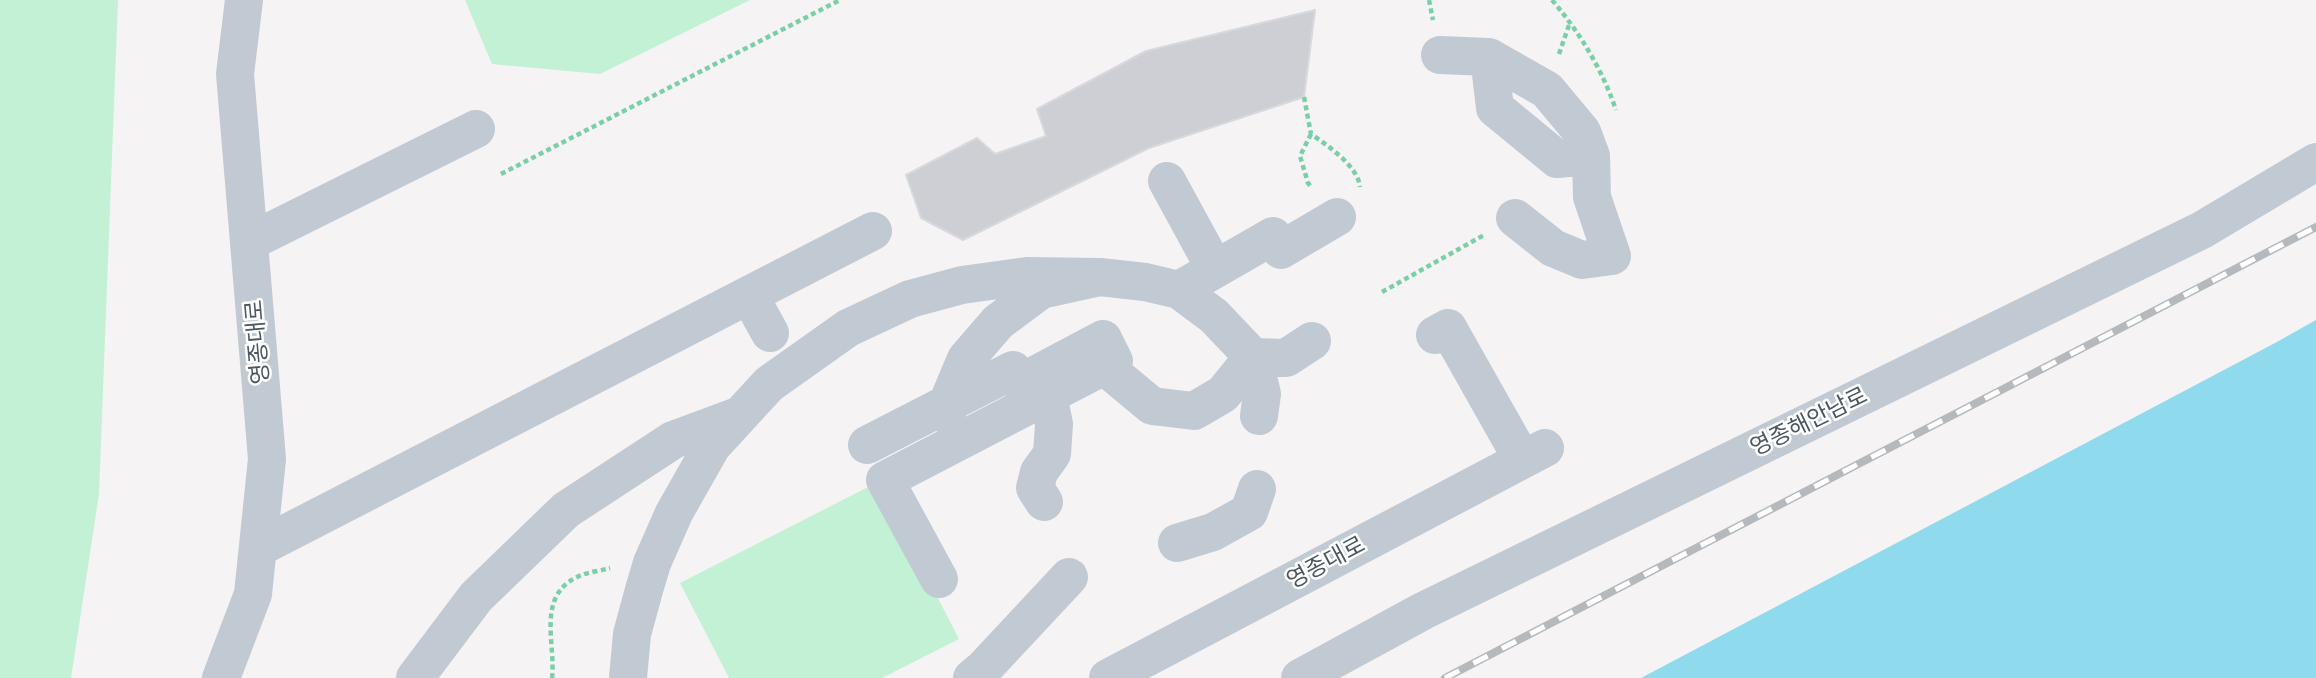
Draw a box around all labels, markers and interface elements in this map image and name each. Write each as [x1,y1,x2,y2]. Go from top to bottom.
street label: 영종대로 [241,299,275,385]
street label: 영종해안남로 [1746,382,1872,462]
street label: 영종대로 [1282,531,1370,595]

